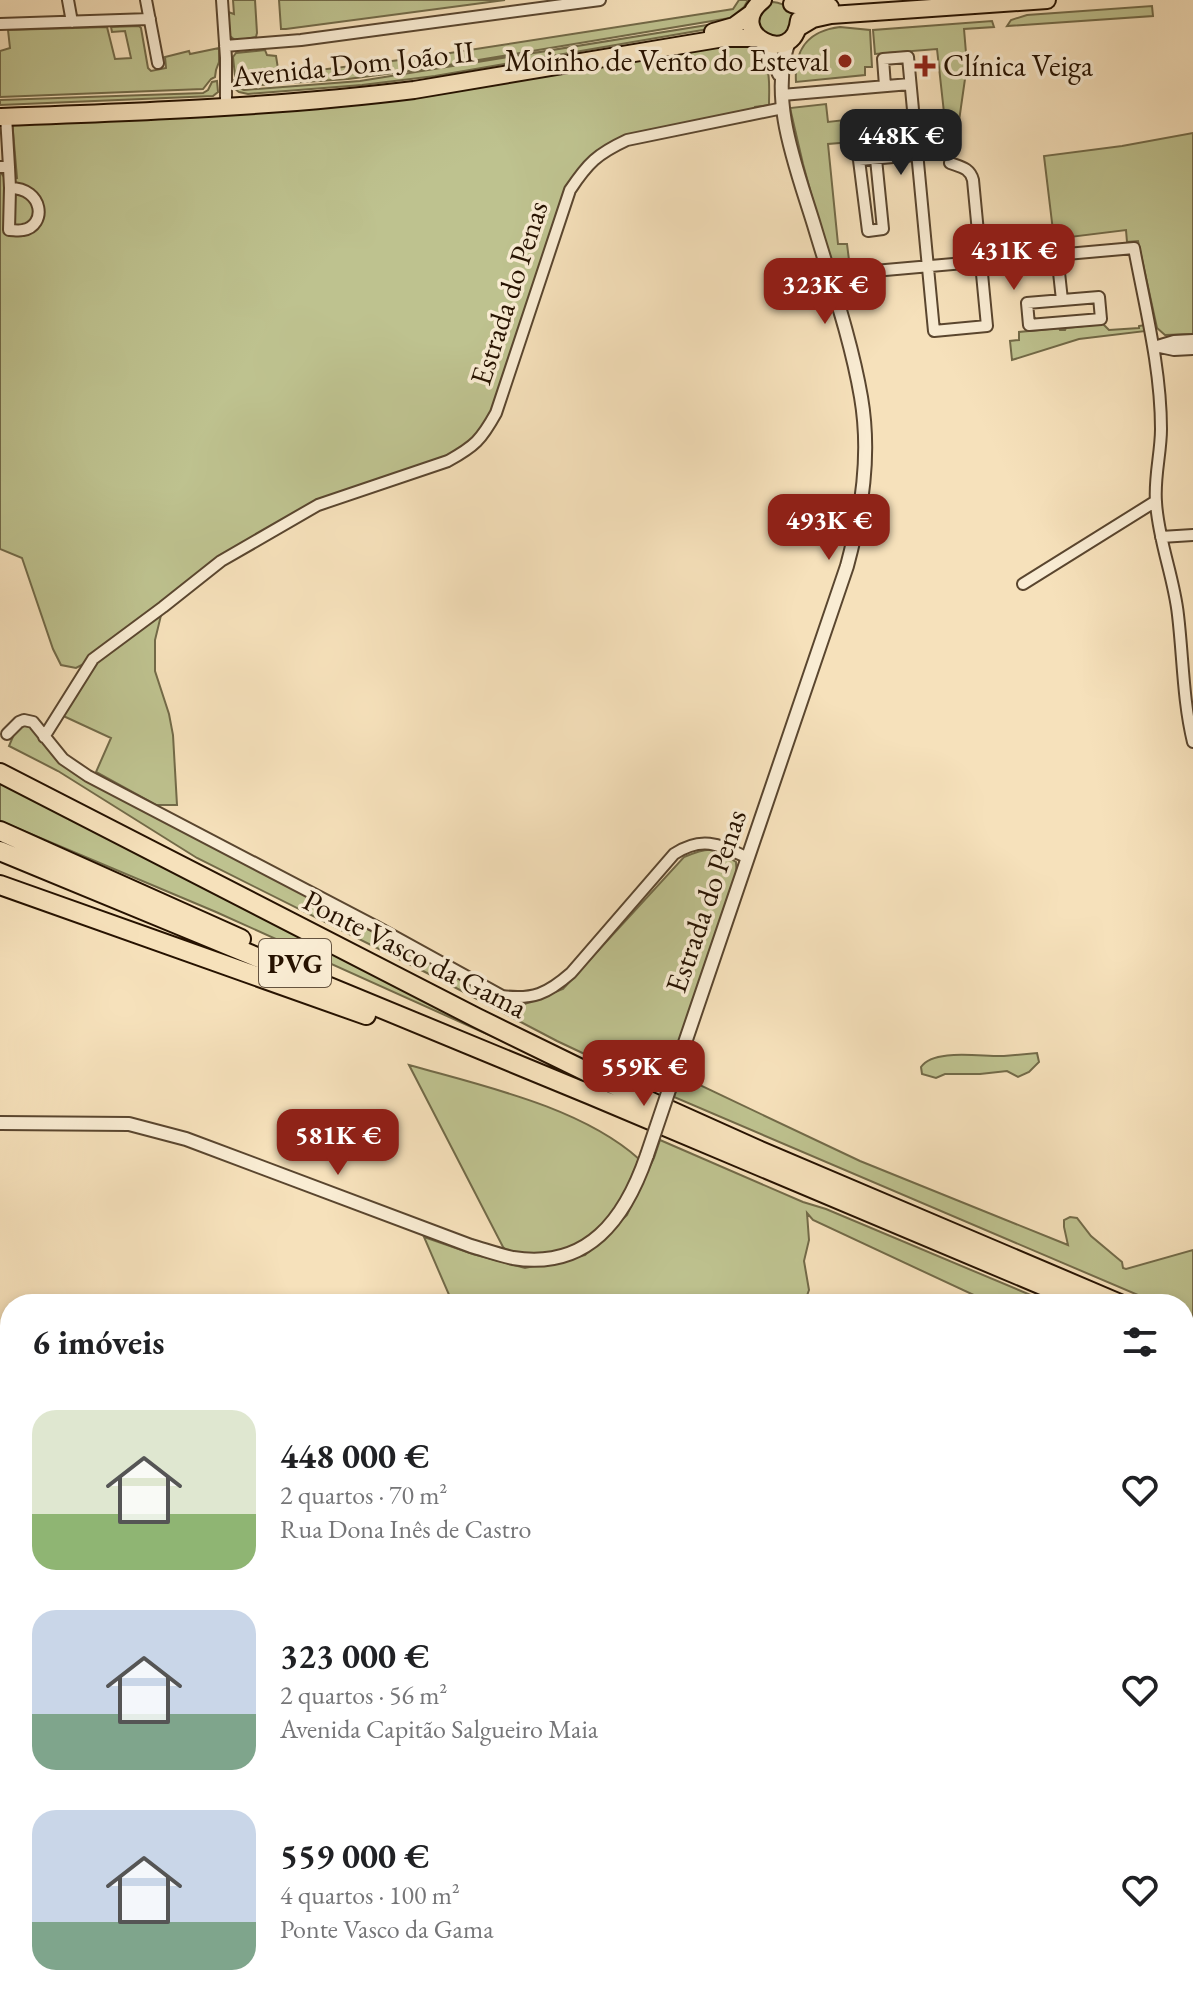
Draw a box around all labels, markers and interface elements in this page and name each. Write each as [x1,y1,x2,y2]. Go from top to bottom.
street label: Avenida Dom João II [229,31,476,96]
place label: Moinho de Vento do Esteval [505,41,829,80]
place label: Clínica Veiga [943,46,1093,85]
marker: Moinho de Vento do Esteval [836,52,854,70]
marker: Clínica Veiga [914,55,936,77]
pin: 448K € [836,109,966,177]
text: 448K € [858,118,944,152]
street label: Estrada do Penas [460,196,557,390]
pin: 431K € [949,224,1079,292]
text: 431K € [971,233,1057,267]
pin: 323K € [760,258,890,326]
text: 323K € [782,267,868,301]
pin: 493K € [764,494,894,562]
text: 493K € [786,503,872,537]
street label: Estrada do Penas [656,804,755,998]
street label: Ponte Vasco da Gama [297,880,534,1027]
road number: PVG [259,939,331,987]
pin: 559K € [579,1040,709,1108]
text: 559K € [601,1049,687,1083]
pin: 581K € [273,1109,403,1177]
text: 581K € [295,1118,381,1152]
text: 6 imóveis [32,1320,164,1364]
icon: filters [1118,1320,1162,1364]
text: 448 000 € [280,1434,429,1478]
icon: home [96,1442,192,1538]
icon: heart [1118,1468,1162,1512]
text: 2 quartos · 70 m² [280,1478,447,1512]
text: Rua Dona Inês de Castro [280,1512,531,1546]
text: 323 000 € [280,1634,429,1678]
icon: home [96,1642,192,1738]
icon: heart [1118,1668,1162,1712]
text: 2 quartos · 56 m² [280,1678,447,1712]
text: Avenida Capitão Salgueiro Maia [280,1712,598,1746]
text: 559 000 € [280,1834,429,1878]
icon: home [96,1842,192,1938]
icon: heart [1118,1868,1162,1912]
text: 4 quartos · 100 m² [280,1878,460,1912]
text: Ponte Vasco da Gama [280,1912,494,1946]

